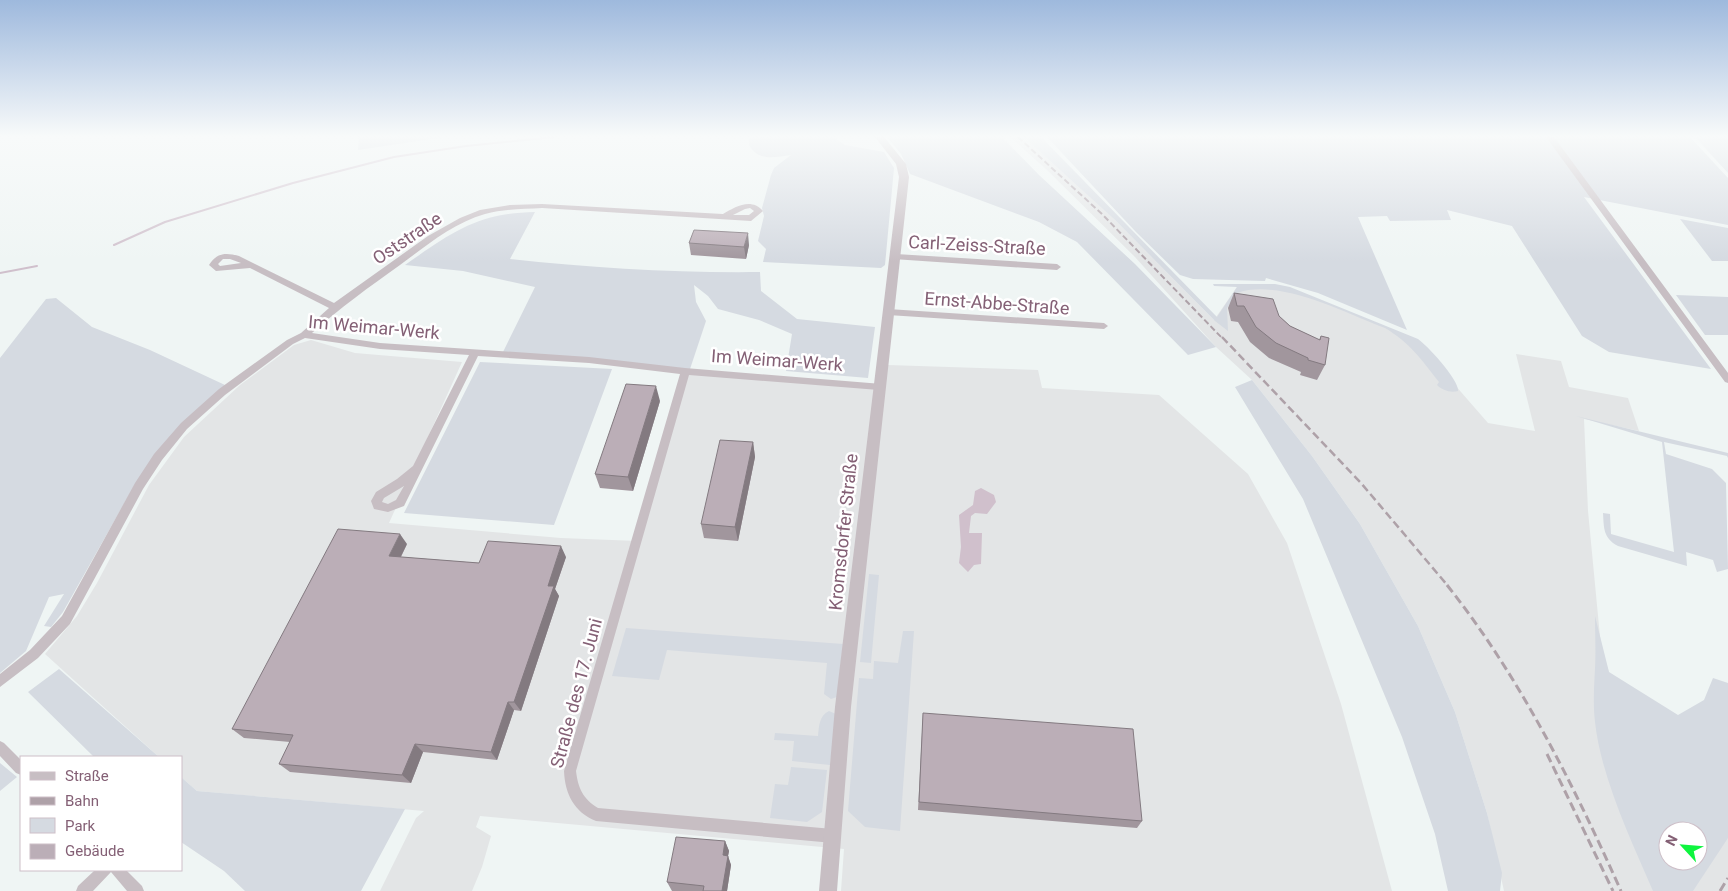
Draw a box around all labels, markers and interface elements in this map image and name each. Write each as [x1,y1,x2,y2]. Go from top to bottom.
street label: Oststraße [369,207,445,269]
street label: Carl-Zeiss-Straße [908,231,1046,259]
street label: Ernst-Abbe-Straße [924,287,1070,319]
street label: Im Weimar-Werk [307,311,441,343]
street label: Im Weimar-Werk [710,345,844,375]
street label: Kromsdorfer Straße [824,452,862,612]
street label: Straße des 17. Juni [546,616,606,770]
legend [20,756,182,871]
text: Straße [65,767,109,785]
text: Bahn [65,792,99,810]
text: Park [65,817,96,835]
north arrow [1658,821,1708,871]
text: N [1662,832,1681,848]
text: Gebäude [65,842,124,860]

